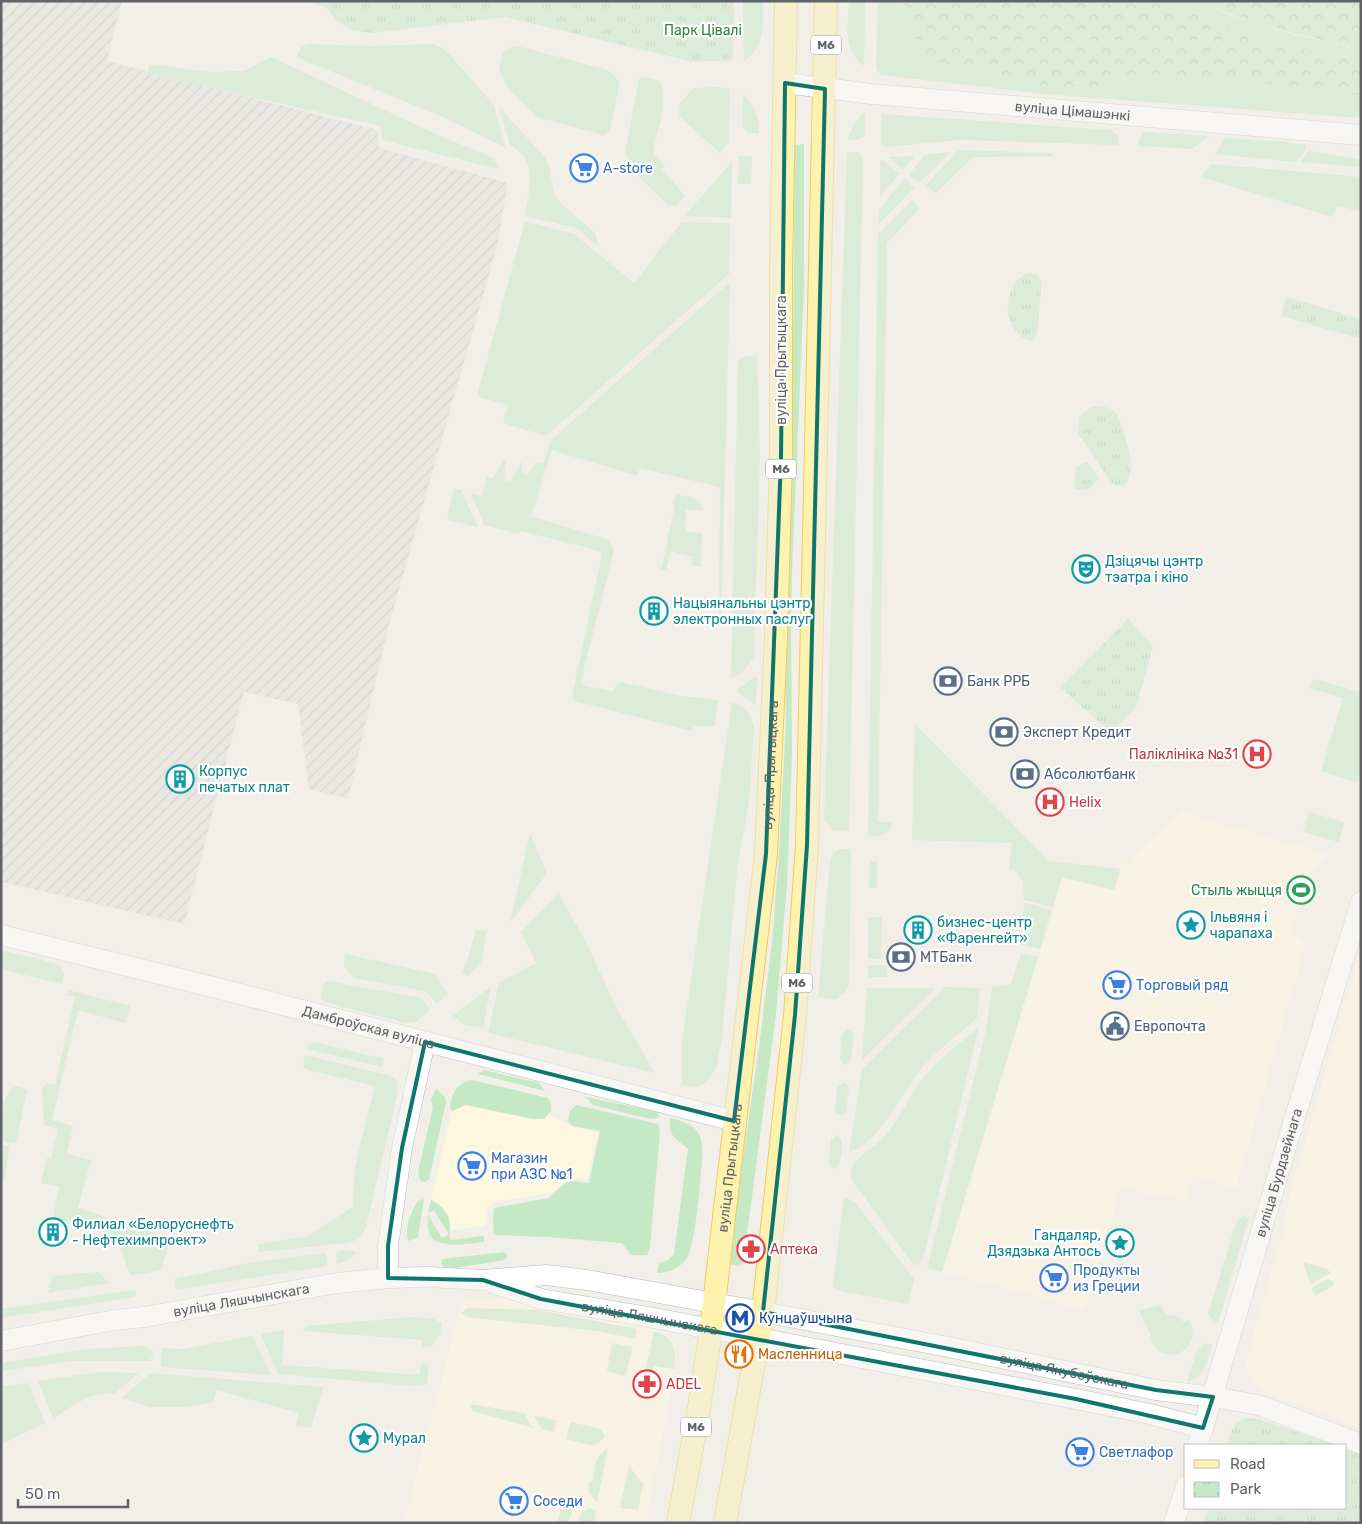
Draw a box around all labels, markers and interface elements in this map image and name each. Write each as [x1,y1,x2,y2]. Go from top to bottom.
park label: Парк Цівалі [664,22,742,39]
road number: М6 [811,36,841,54]
street label: вуліца Цімашэнкі [1014,98,1131,124]
supermarket icon: А-store [569,153,599,183]
place label: А-store [603,160,653,177]
street label: вуліца Прытыцкага [773,295,790,425]
road number: М6 [766,459,796,478]
place label: Дзіцячы цэнтр тэатра і кіно [1105,553,1203,586]
theatre icon: Дзіцячы цэнтр тэатра і кіно [1071,554,1101,584]
place label: Нацыянальны цэнтр электронных паслуг [673,595,811,628]
building icon: Нацыянальны цэнтр электронных паслуг [639,596,669,626]
bank icon: Банк РРБ [933,666,963,696]
place label: Банк РРБ [967,673,1030,690]
street label: вуліца Прытыцкага [759,700,782,830]
bank icon: Эксперт Кредит [989,717,1019,747]
place label: Эксперт Кредит [1023,724,1131,741]
hospital icon: Паліклініка №31 [1242,739,1272,769]
place label: Паліклініка №31 [1129,746,1238,763]
bank icon: Абсолютбанк [1010,759,1040,789]
place label: Корпус печатых плат [199,763,290,796]
building icon: Корпус печатых плат [165,764,195,794]
place label: Абсолютбанк [1044,766,1136,783]
hospital icon: Helix [1035,787,1065,817]
place label: Helix [1069,794,1102,811]
sports icon: Стыль жыцця [1286,875,1316,905]
place label: Стыль жыцця [1191,882,1282,899]
place label: Ільвяня і чарапаха [1210,909,1273,942]
place icon: Ільвяня і чарапаха [1176,910,1206,940]
place label: бизнес-центр «Фаренгейт» [937,914,1032,947]
building icon: бизнес-центр «Фаренгейт» [903,915,933,945]
bank icon: МТБанк [886,942,916,972]
place label: МТБанк [920,949,972,966]
supermarket icon: Торговый ряд [1102,970,1132,1000]
road number: М6 [782,974,812,992]
place label: Торговый ряд [1136,977,1229,994]
street label: Дамброўская вуліца [301,1002,437,1052]
public building icon: Европочта [1100,1011,1130,1041]
place label: Европочта [1134,1018,1206,1035]
street label: вуліца Прытыцкага [714,1103,746,1233]
street label: вуліца Бурдзейнага [1251,1106,1306,1239]
place label: Магазин при АЗС №1 [491,1150,573,1183]
supermarket icon: Магазин при АЗС №1 [457,1151,487,1181]
place label: Филиал «Белоруснефть - Нефтехимпроект» [72,1216,234,1249]
building icon: Филиал «Белоруснефть - Нефтехимпроект» [38,1217,68,1247]
place label: Гандаляр, Дзядзька Антось [987,1227,1101,1260]
place icon: Гандаляр, Дзядзька Антось [1105,1228,1135,1258]
pharmacy icon: Аптека [736,1234,766,1264]
place label: Аптека [770,1241,818,1258]
place label: Продукты из Греции [1073,1262,1140,1295]
supermarket icon: Продукты из Греции [1039,1263,1069,1293]
street label: вуліца Ляшчынскага [172,1280,311,1320]
street label: вуліца Ляшчынскага [580,1297,719,1339]
metro station icon: Кунцаўшчына [725,1303,755,1333]
place label: Кунцаўшчына [759,1310,852,1327]
restaurant icon: Масленница [724,1339,754,1369]
place label: Масленница [758,1346,843,1363]
street label: вуліца Якубоўскага [999,1349,1130,1393]
pharmacy icon: ADEL [632,1369,662,1399]
place label: ADEL [666,1376,702,1393]
road number: М6 [681,1418,711,1436]
place icon: Мурал [349,1423,379,1453]
place label: Мурал [383,1430,426,1447]
supermarket icon: Светлафор [1065,1437,1095,1467]
place label: Светлафор [1099,1444,1173,1461]
legend [1184,1444,1347,1509]
text: Road [1230,1455,1266,1473]
scale bar [18,1476,128,1508]
text: Park [1230,1480,1261,1498]
text: 50 m [25,1485,60,1503]
supermarket icon: Соседи [499,1486,529,1516]
place label: Соседи [533,1493,583,1510]

